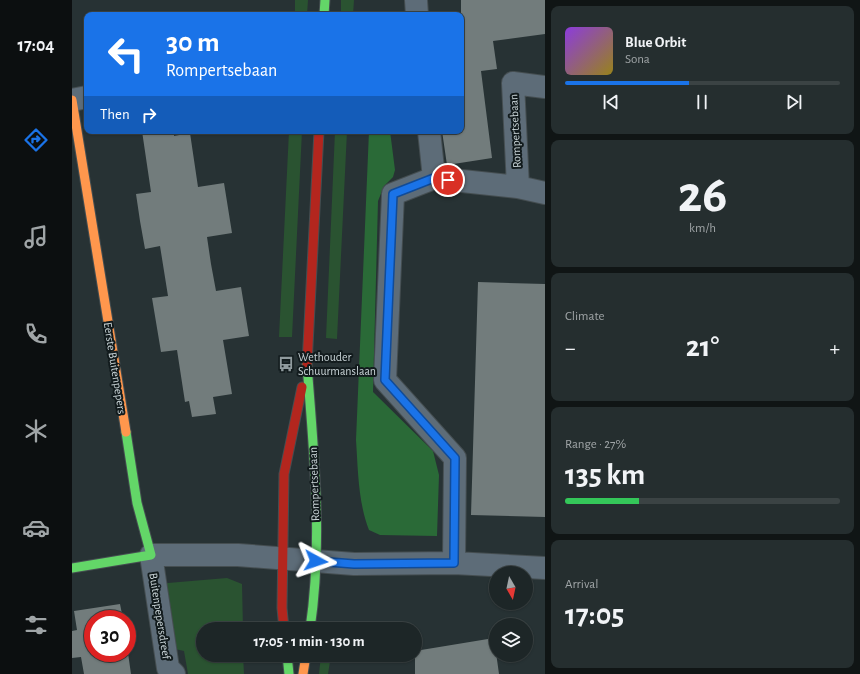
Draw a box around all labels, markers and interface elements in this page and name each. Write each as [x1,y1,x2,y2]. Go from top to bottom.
icon: left [100,28,152,80]
text: 30 m [166,29,219,57]
text: Blue Orbit [625,35,686,50]
text: 17:04 [18,37,54,55]
text: Sona [625,53,650,66]
text: Rompertsebaan [166,62,277,80]
icon: previous [600,91,622,113]
icon: pause [691,91,713,113]
icon: next [783,91,805,113]
street label: Rompertsebaan [507,94,523,168]
icon: right [138,104,160,126]
text: Then [100,107,130,122]
icon: directions [22,126,50,154]
pin [431,163,465,197]
icon: arrive [437,169,459,191]
text: 26 [678,169,727,221]
text: km/h [689,222,716,235]
icon: music [22,223,50,251]
text: Climate [565,310,604,323]
icon: phone [22,320,50,348]
street label: Eerste Buitenpepers [102,321,128,415]
text: 21° [686,332,719,362]
text: − [565,337,576,359]
text: + [829,337,840,359]
place label: Wethouder Schuurmanslaan [298,351,376,377]
bus stop icon: Wethouder Schuurmanslaan [277,355,295,373]
icon: climate [22,417,50,445]
text: Range · 27% [565,438,626,451]
street label: Rompertsebaan [307,447,321,521]
text: 135 km [565,460,645,490]
icon: car [22,514,50,542]
position arrow [295,540,337,582]
north arrow [489,566,533,610]
map controls [489,566,533,662]
street label: Buitenpepersdreef [147,572,173,661]
text: Arrival [565,578,598,591]
text: 17:05 [565,600,624,630]
speed limit sign: 30 [84,610,136,662]
icon: filters [22,611,50,639]
button: layers [489,618,533,662]
text: 17:05 · 1 min · 130 m [253,634,365,649]

